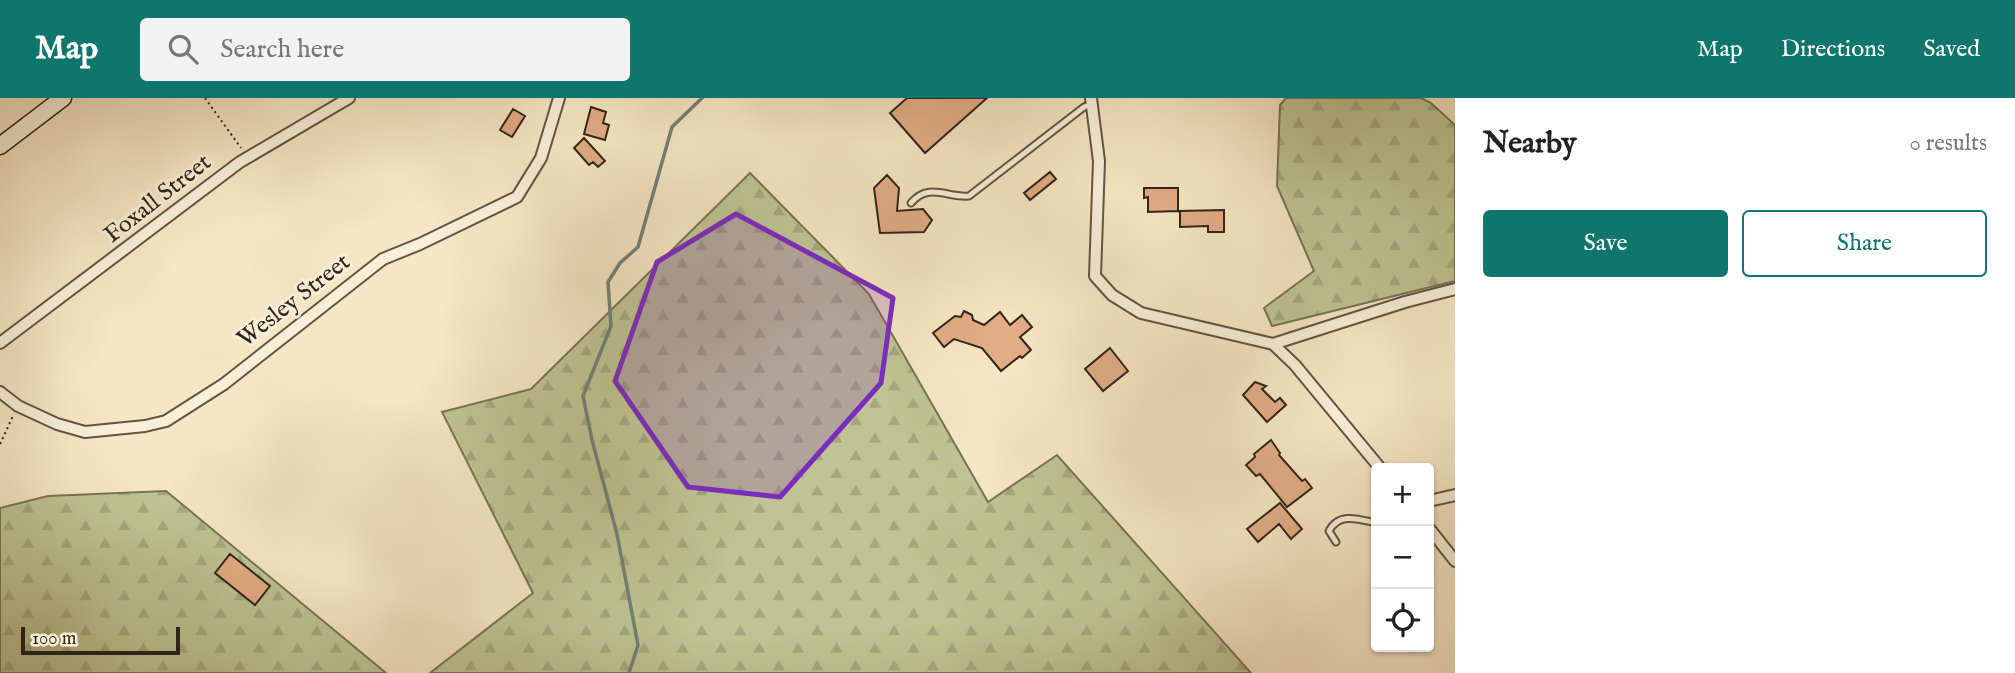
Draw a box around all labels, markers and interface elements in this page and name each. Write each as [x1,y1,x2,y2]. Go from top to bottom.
search box [140,18,630,81]
text: Map [35,28,98,70]
icon: search [164,30,202,68]
text: Search here [220,33,344,66]
text: Map [1697,34,1743,65]
text: Directions [1781,34,1885,65]
text: Saved [1923,34,1980,65]
text: Nearby [1483,125,1576,163]
text: 0 results [1909,129,1987,158]
street label: Foxall Street [98,147,218,251]
button: Save [1483,210,1728,277]
button: Share [1742,210,1987,277]
street label: Wesley Street [231,247,357,355]
map controls [1371,463,1434,652]
button: + [1371,463,1434,526]
button: − [1371,526,1434,589]
button: locate [1371,589,1434,652]
scale bar [21,624,180,656]
text: 100 m [32,627,76,651]

